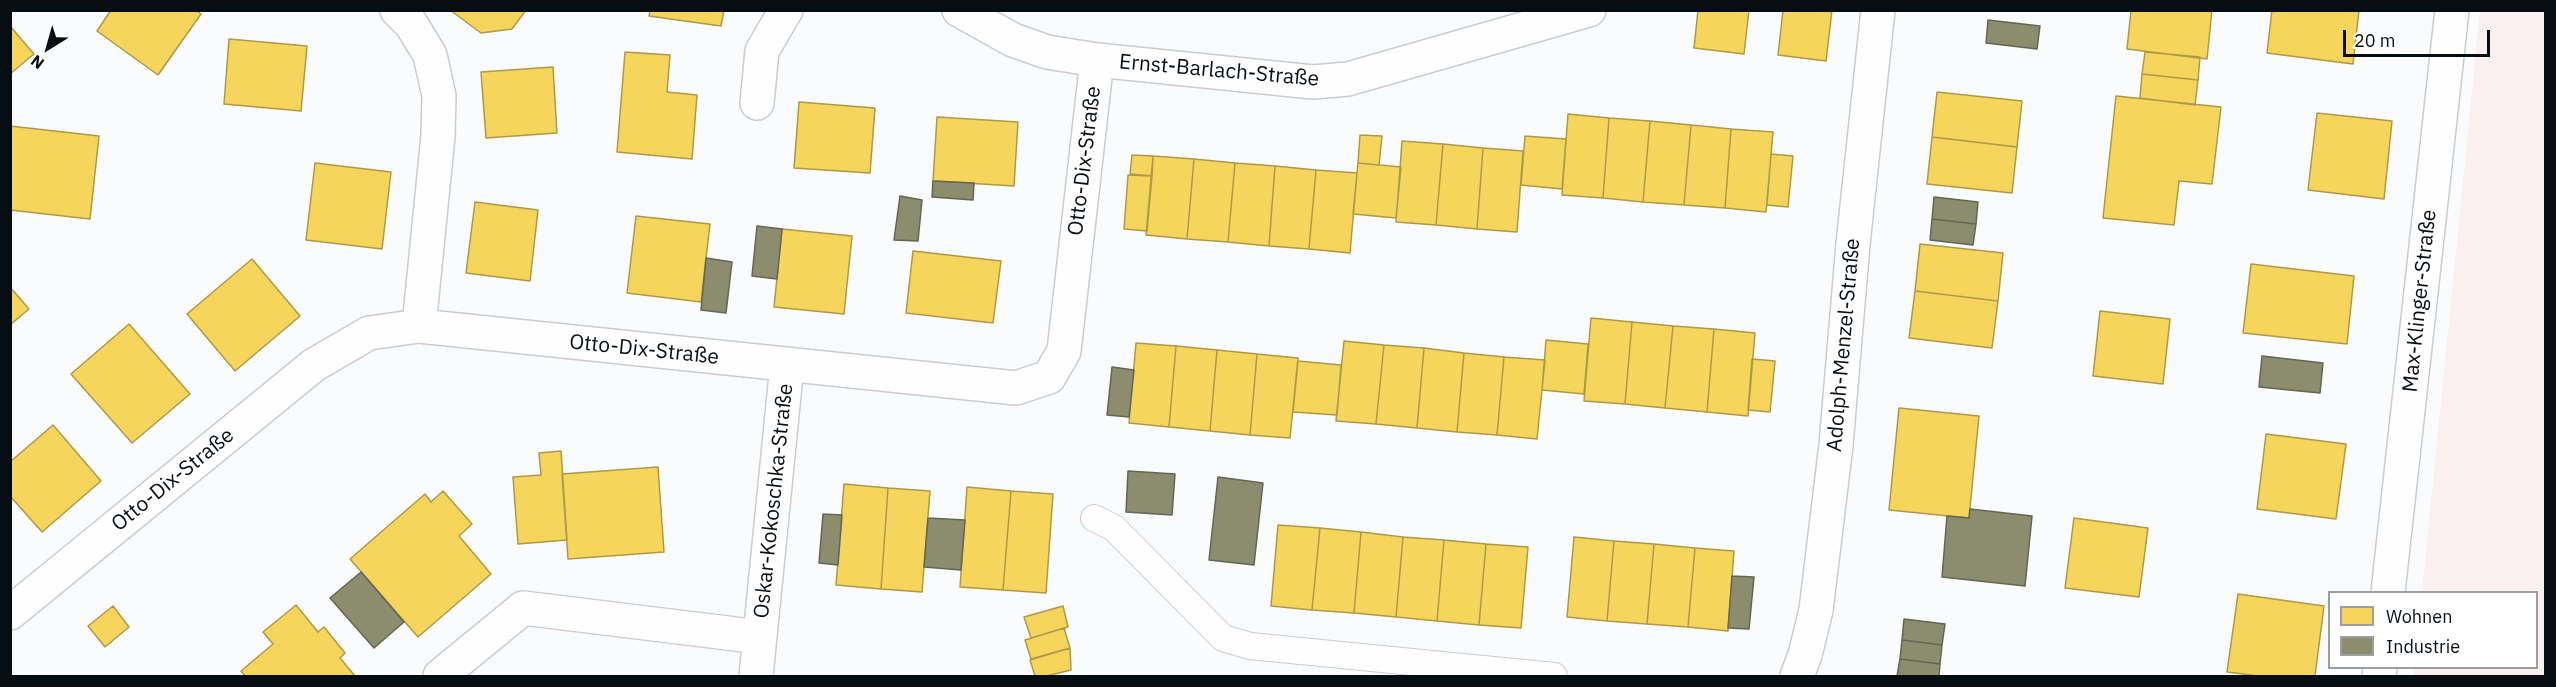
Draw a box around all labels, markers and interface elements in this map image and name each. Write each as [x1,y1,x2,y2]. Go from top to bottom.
north arrow [18,18,78,78]
scale bar [2346,18,2493,56]
text: 20 m [2354,29,2396,52]
street label: Ernst-Barlach-Straße [1118,50,1320,92]
text: N [27,51,48,74]
street label: Otto-Dix-Straße [1063,85,1107,237]
street label: Max-Klinger-Straße [2398,208,2442,394]
street label: Adolph-Menzel-Straße [1822,237,1866,453]
street label: Otto-Dix-Straße [568,330,720,370]
street label: Oskar-Kokoschka-Straße [749,382,799,620]
street label: Otto-Dix-Straße [107,423,239,537]
legend [2328,591,2538,669]
text: Wohnen [2386,605,2452,628]
text: Industrie [2386,635,2460,658]

